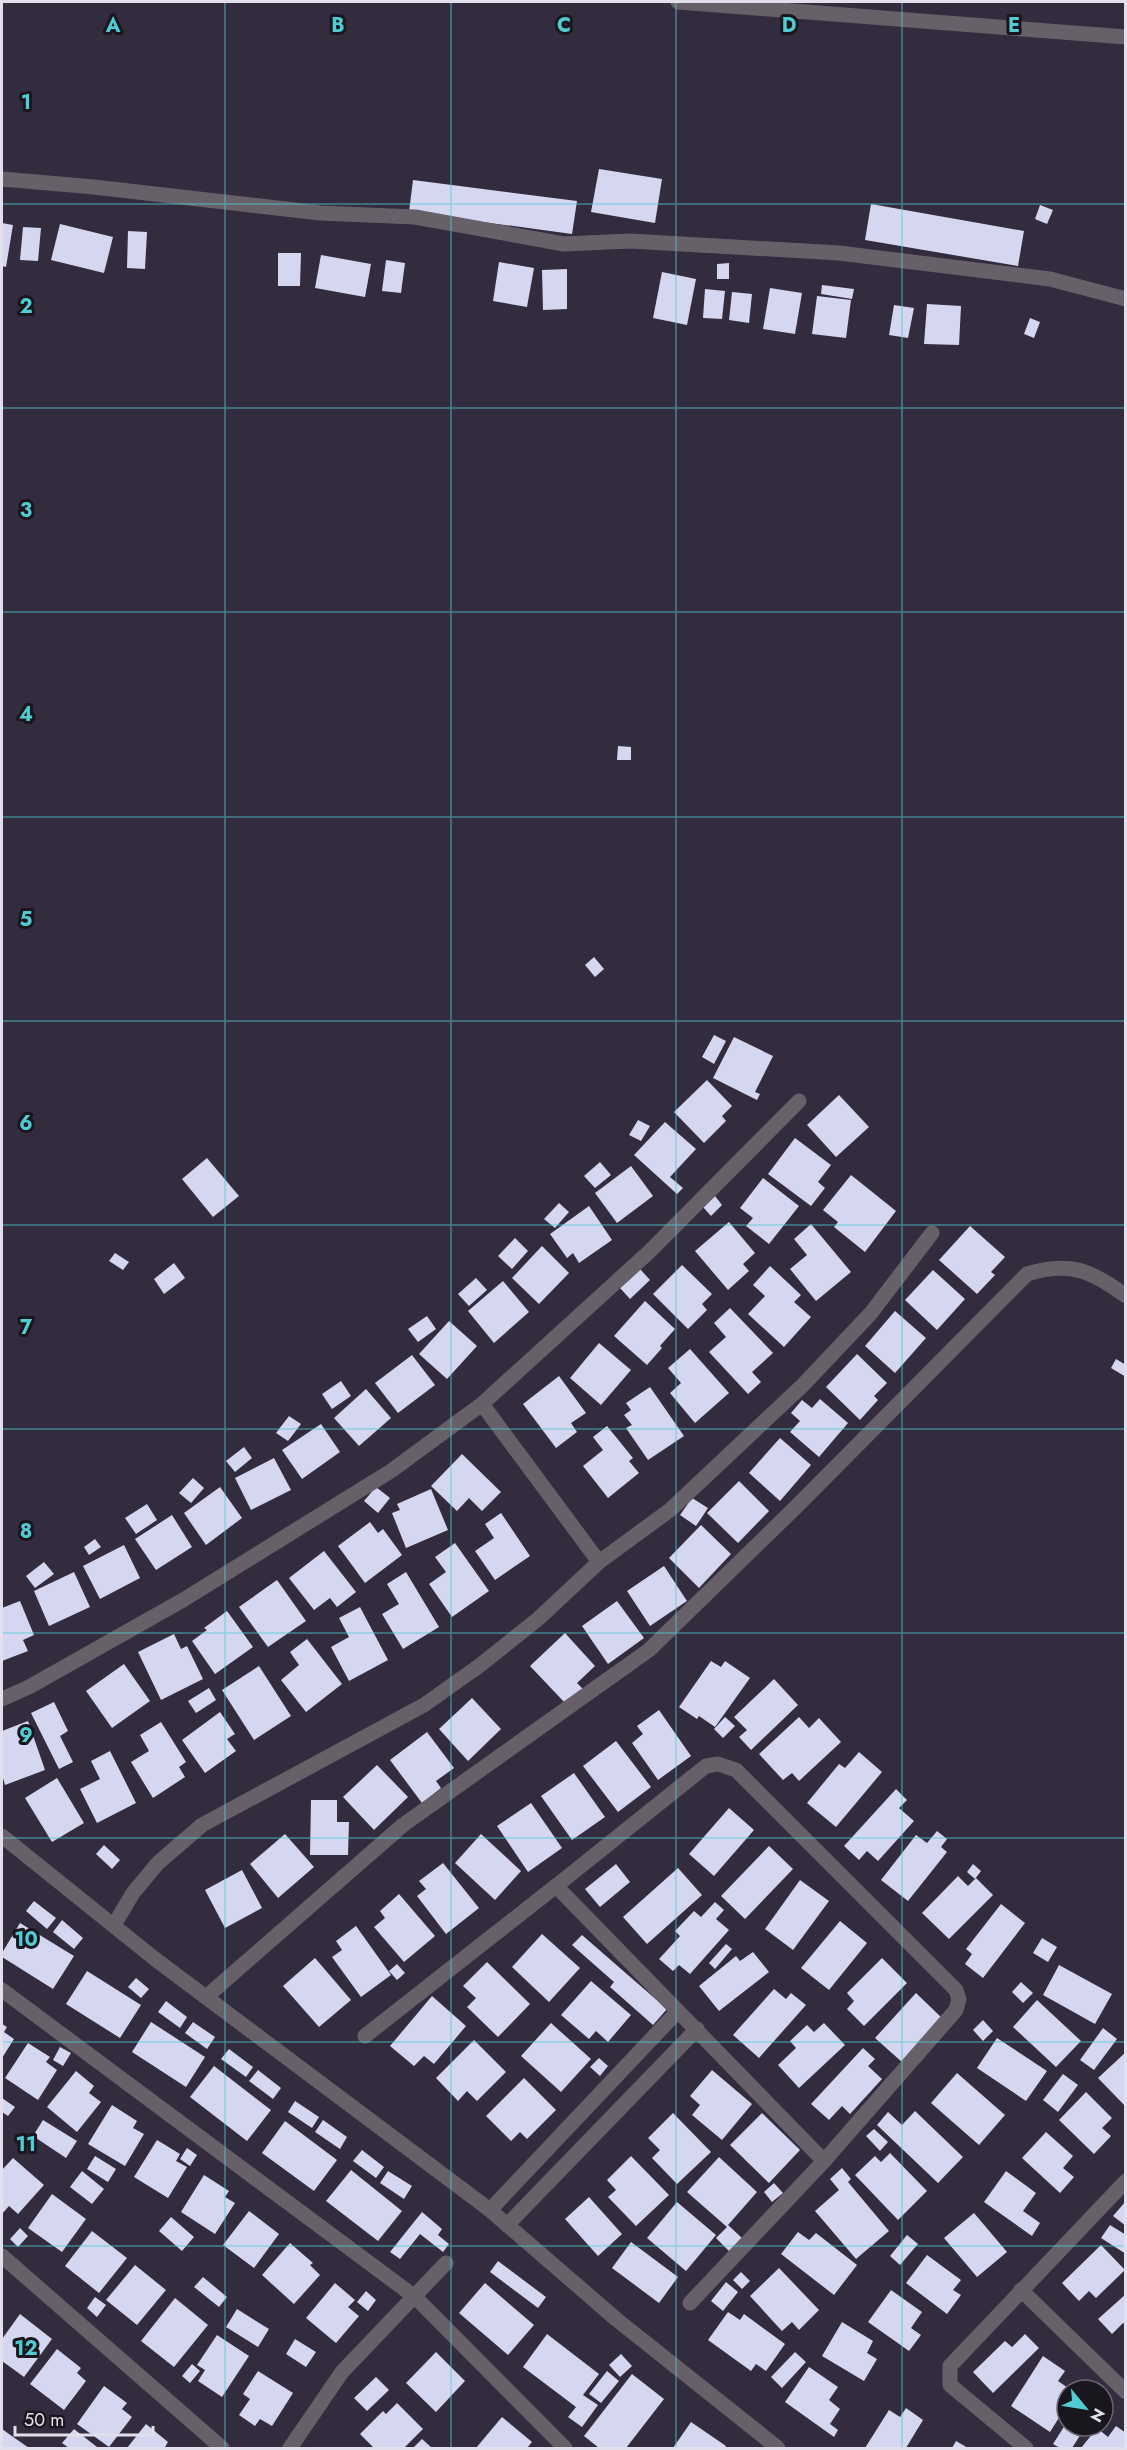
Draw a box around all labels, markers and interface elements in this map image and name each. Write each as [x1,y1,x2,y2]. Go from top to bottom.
text: A [105,11,121,40]
text: B [331,11,345,40]
text: C [557,11,571,40]
text: D [782,11,796,40]
text: E [1008,11,1020,40]
text: 1 [21,88,31,117]
text: 2 [19,292,33,321]
text: 3 [20,496,32,525]
text: 4 [19,700,33,729]
text: 5 [20,905,33,934]
text: 6 [19,1109,33,1138]
text: 7 [20,1313,33,1342]
text: 8 [20,1517,32,1546]
text: 9 [19,1721,33,1750]
text: 10 [14,1925,38,1954]
text: 11 [16,2130,36,2159]
text: 12 [14,2334,38,2363]
north arrow [1055,2378,1115,2438]
scale bar [15,2399,153,2437]
text: N [1084,2404,1111,2427]
text: 50 m [24,2407,64,2433]

